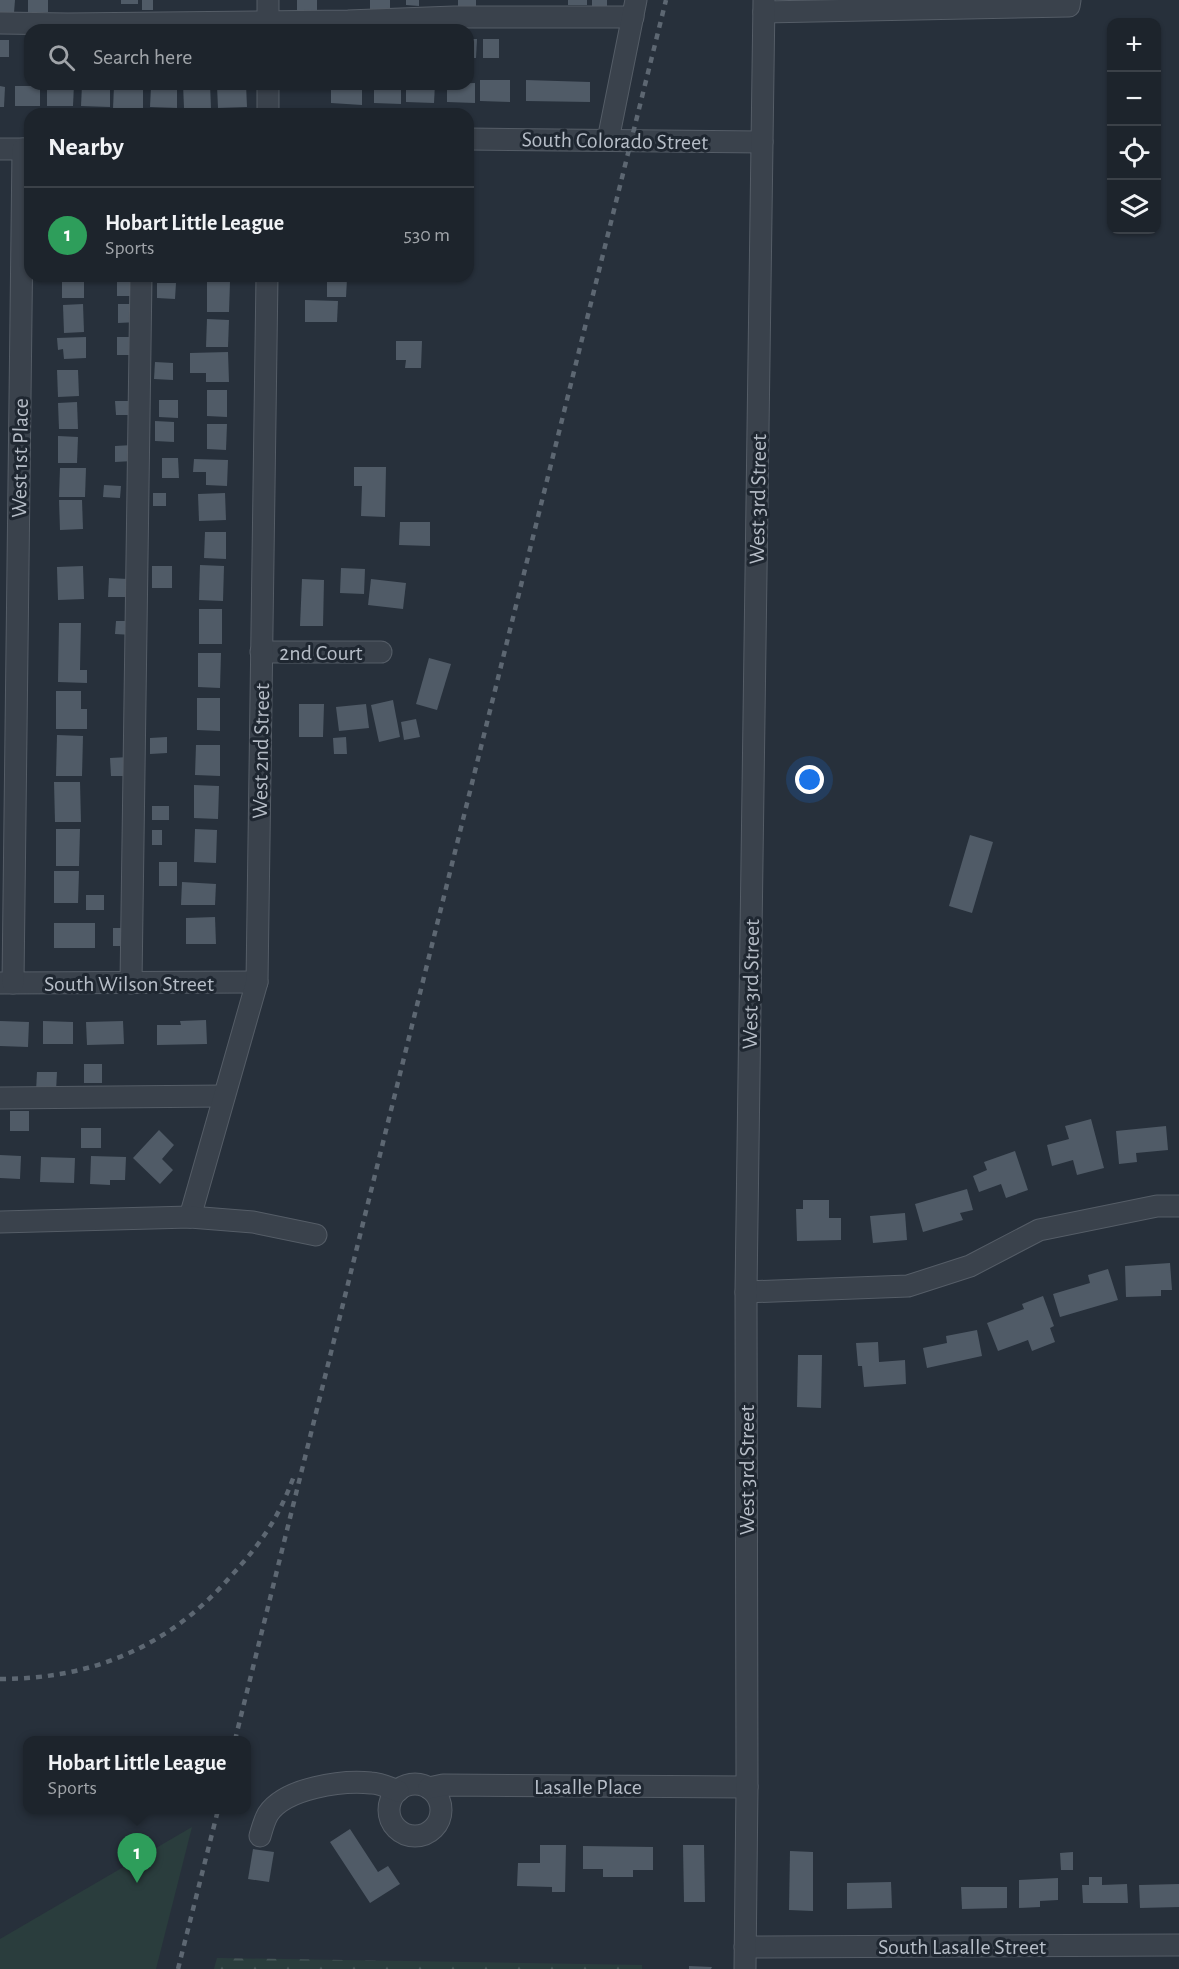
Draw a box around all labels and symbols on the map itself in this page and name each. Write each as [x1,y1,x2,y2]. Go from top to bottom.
street label: South Colorado Street [522,128,708,154]
street label: West 1st Place [8,398,32,518]
street label: West 3rd Street [746,434,770,564]
street label: 2nd Court [279,642,363,664]
street label: West 2nd Street [249,683,273,819]
your location [795,765,824,794]
street label: West 3rd Street [739,919,763,1049]
street label: South Wilson Street [44,973,214,995]
street label: West 3rd Street [736,1405,758,1535]
street label: Lasalle Place [534,1776,642,1798]
pin: 1 [118,1834,156,1883]
street label: South Lasalle Street [878,1936,1046,1958]

